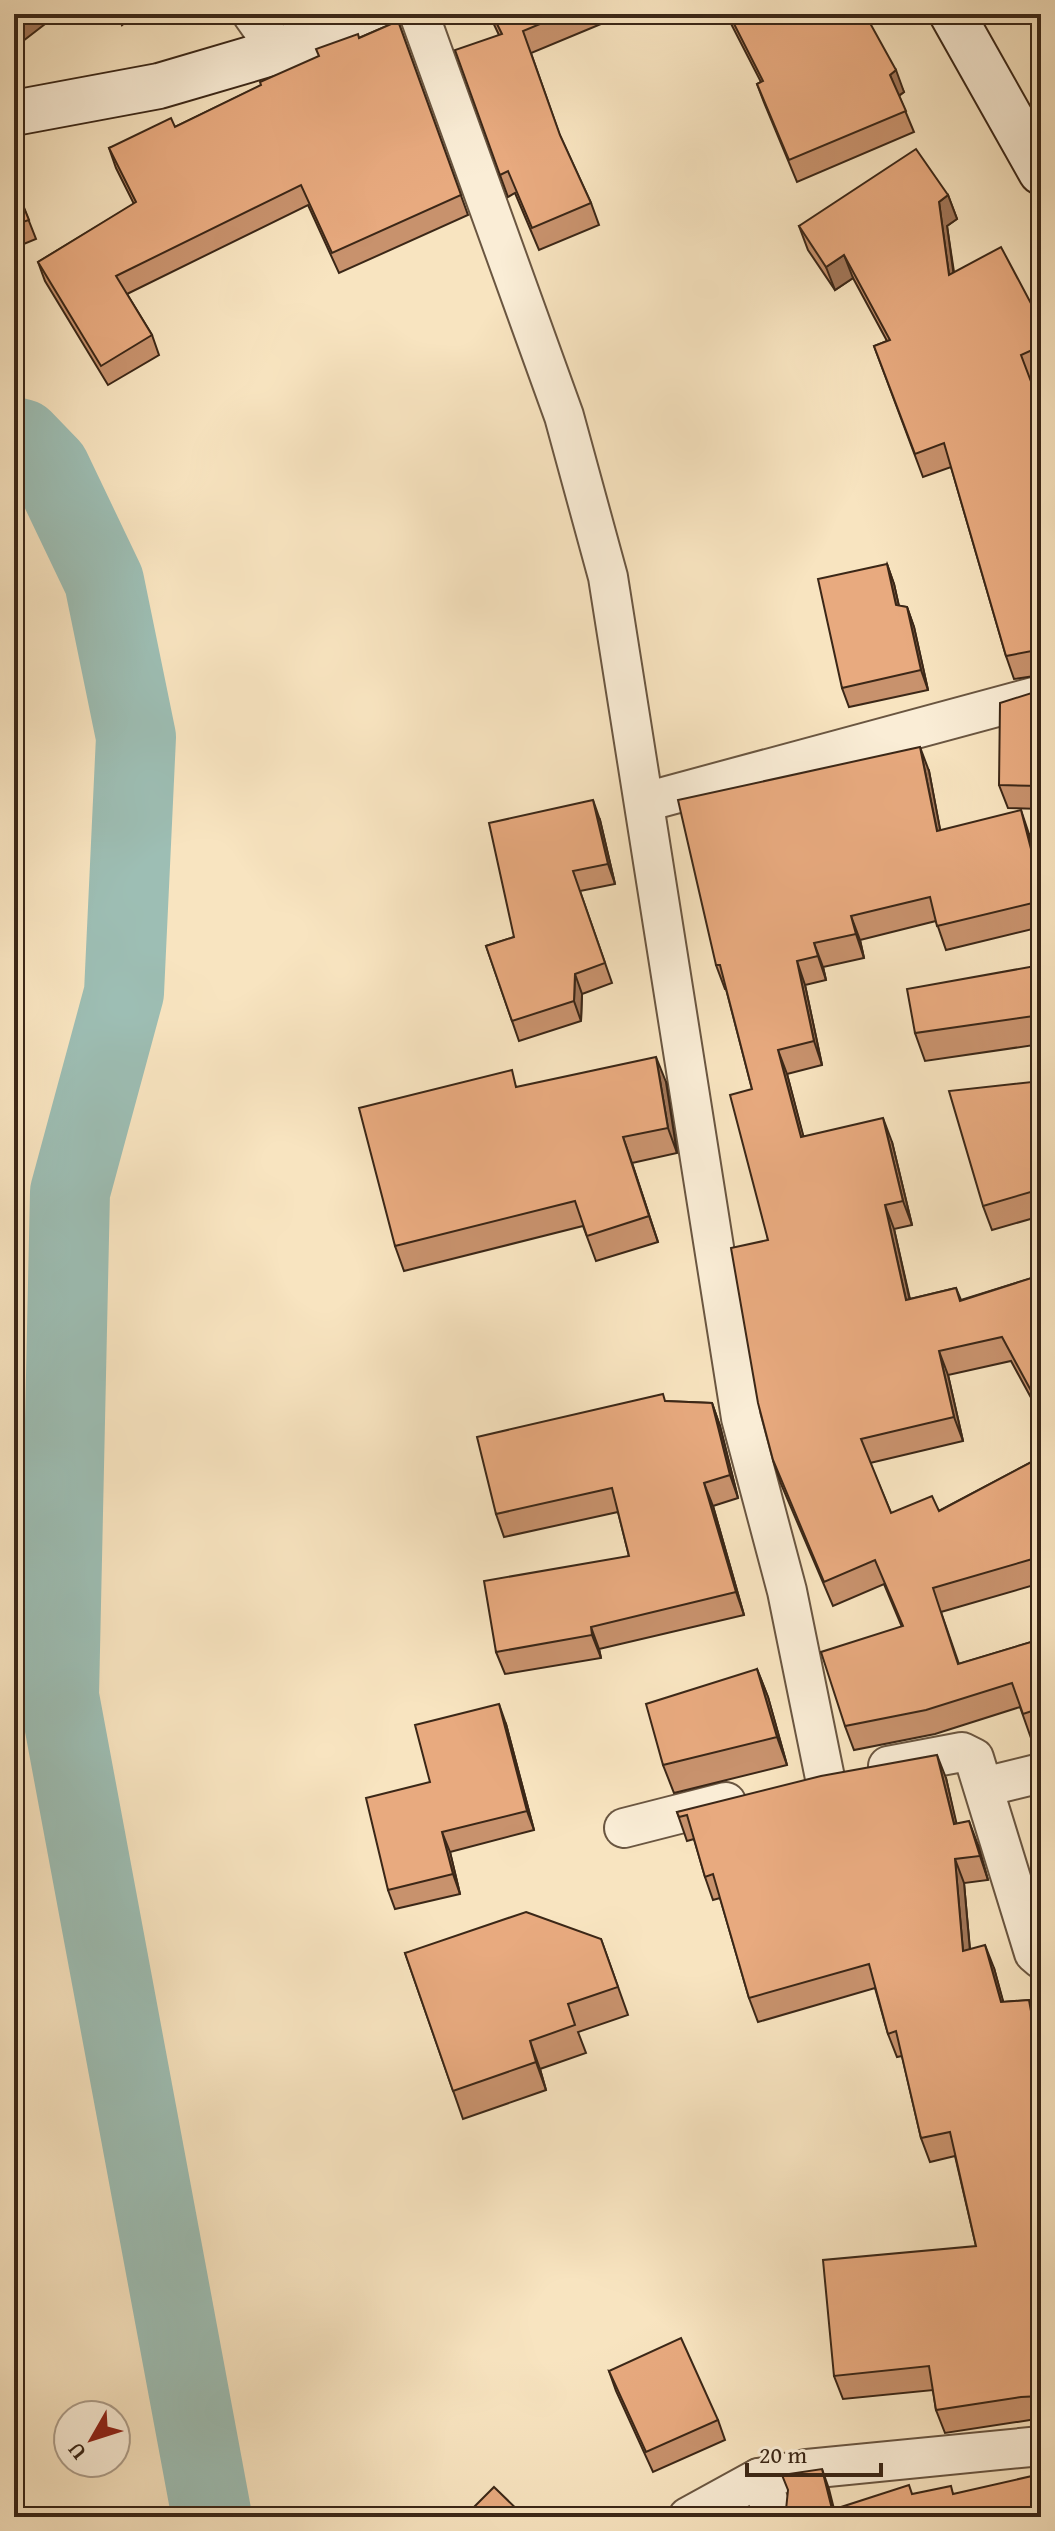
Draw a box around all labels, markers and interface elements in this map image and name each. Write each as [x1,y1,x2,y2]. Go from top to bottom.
north arrow [52,2399,132,2479]
scale bar [747,2427,881,2477]
text: U [59,2436,94,2467]
text: 20 m [759,2437,807,2472]

